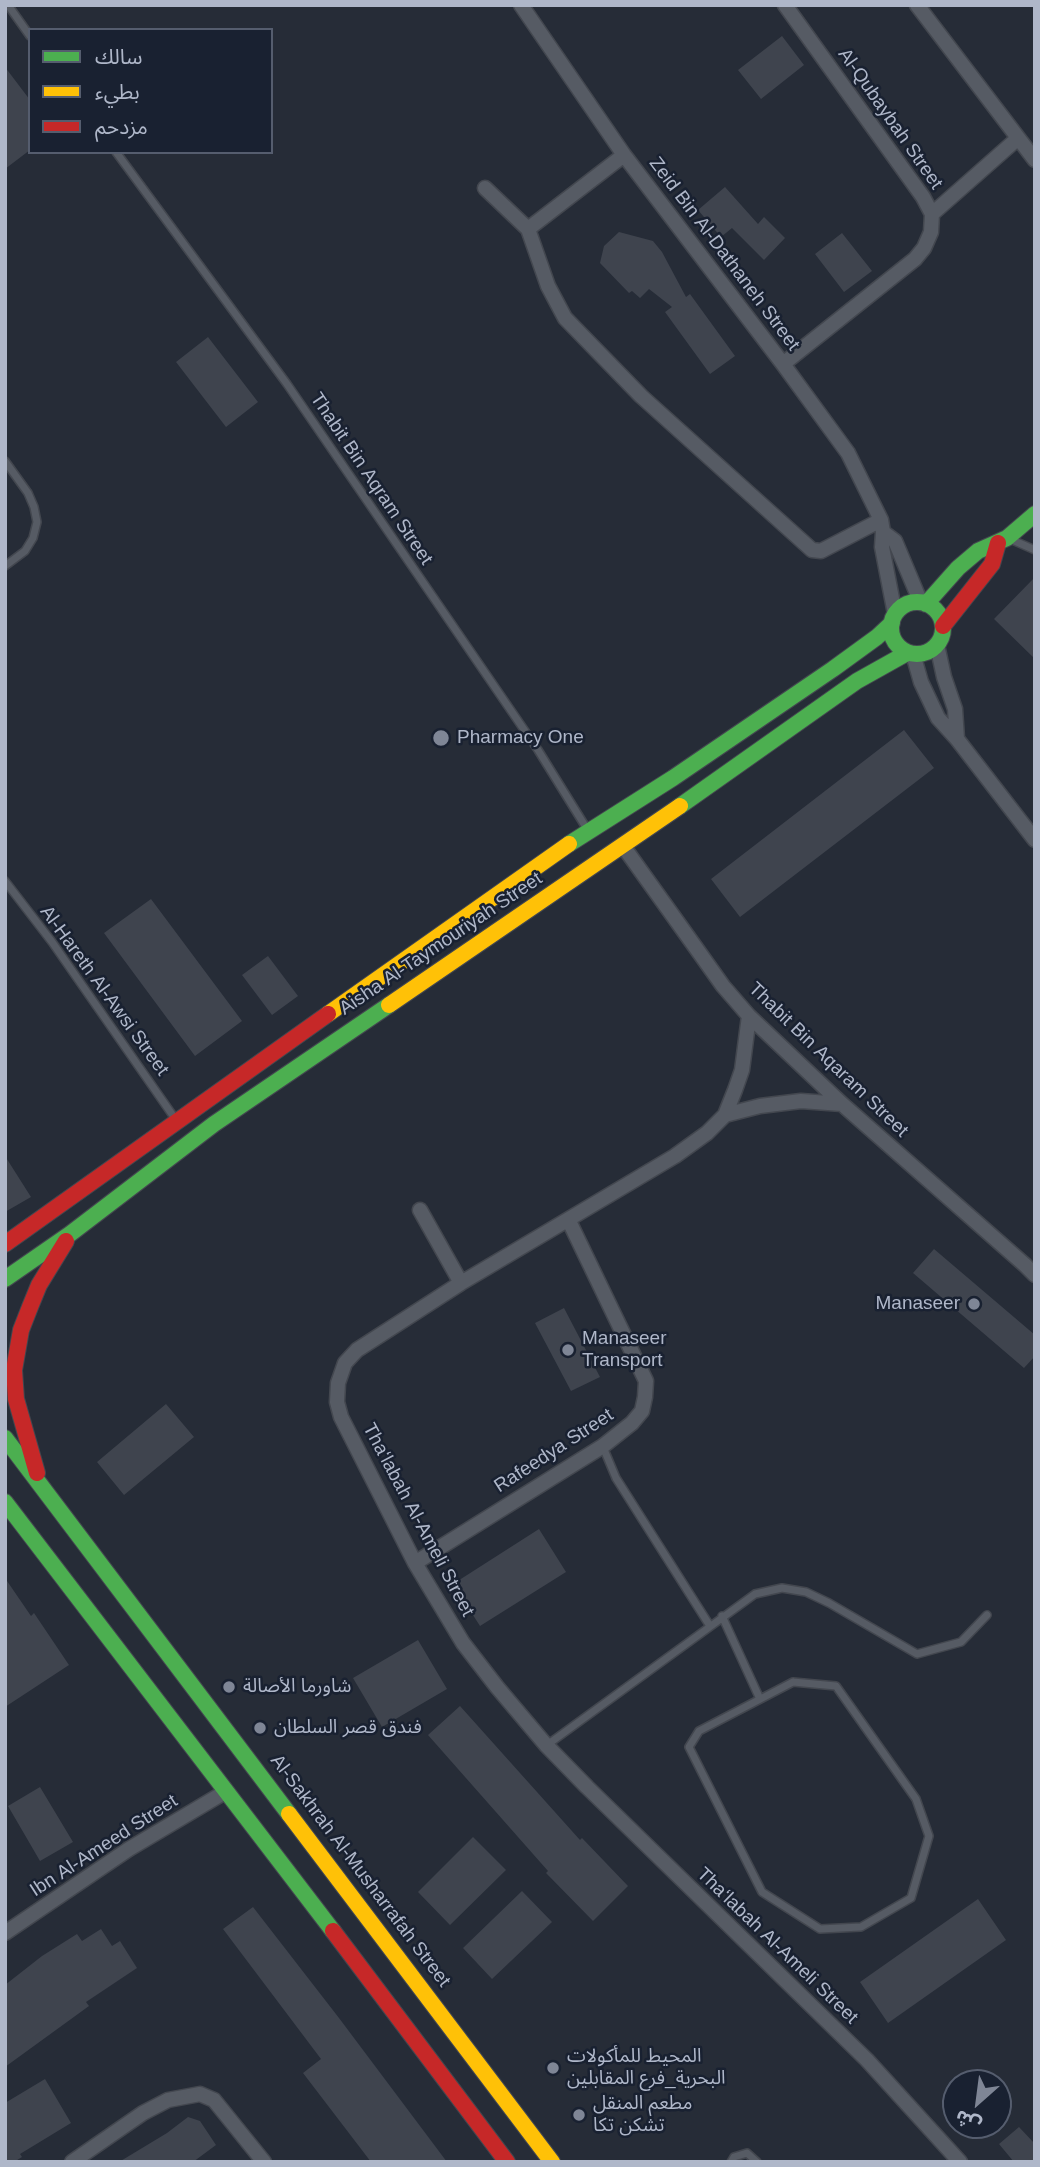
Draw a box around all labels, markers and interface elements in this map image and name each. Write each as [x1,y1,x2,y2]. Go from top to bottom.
legend [28,28,273,154]
street label: Al-Qubaybah Street [833,44,947,194]
text: سالك [95,45,142,68]
text: بطيء [95,80,140,103]
text: مزدحم [95,115,148,138]
street label: Zeid Bin Al-Dathaneh Street [644,153,804,355]
street label: Thabit Bin Aqram Street [305,389,437,569]
place label: Pharmacy One [457,727,584,749]
marker: Pharmacy One [431,728,451,748]
street label: Aisha Al-Taymouriyah Street [335,868,547,1020]
street label: Al-Hareth Al-Awsi Street [35,902,173,1080]
street label: Thabit Bin Aqaram Street [743,978,913,1142]
place label: Manaseer [876,1293,960,1315]
marker: Manaseer [966,1296,982,1312]
place label: Manaseer Transport [582,1328,666,1372]
marker: Manaseer Transport [560,1342,576,1358]
street label: Rafeedya Street [490,1404,618,1498]
street label: Tha‘labah Al-Ameli Street [357,1420,479,1620]
place label: شاورما الأصالة [243,1676,351,1698]
marker: شاورما الأصالة [221,1679,237,1695]
place label: فندق قصر السلطان [274,1717,422,1739]
marker: فندق قصر السلطان [252,1720,268,1736]
street label: Al-Sakhrah Al-Musharrafah Street [265,1750,455,1992]
street label: Ibn Al-Ameed Street [26,1790,182,1902]
street label: Tha‘labah Al-Ameli Street [692,1863,862,2029]
place label: المحيط للمأكولات البحرية_فرع المقابلين [567,2046,726,2090]
marker: المحيط للمأكولات البحرية_فرع المقابلين [545,2060,561,2076]
north arrow [942,2069,1012,2139]
place label: مطعم المنقل تشكن تكا [593,2093,693,2137]
text: ش [951,2106,984,2137]
marker: مطعم المنقل تشكن تكا [571,2107,587,2123]

